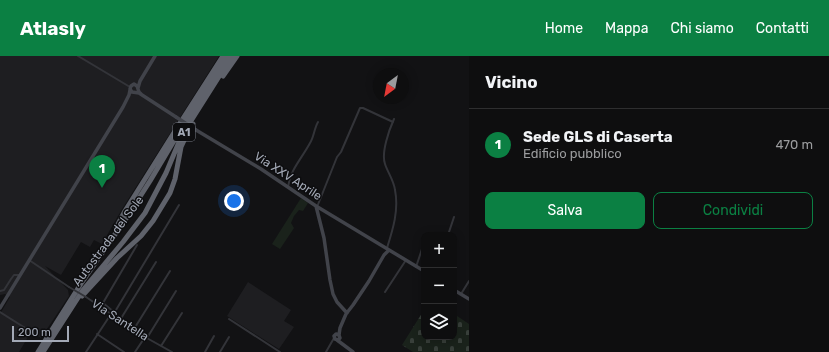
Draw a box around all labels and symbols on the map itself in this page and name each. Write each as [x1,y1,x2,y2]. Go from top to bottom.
north arrow [373,68,409,104]
road number: A1 [173,123,195,141]
street label: Via XXV Aprile [252,149,325,203]
pin: 1 [89,155,115,188]
your location [224,191,244,211]
street label: Autostrada del Sole [70,193,147,289]
street label: Via Santella [89,296,151,344]
scale bar [12,324,69,343]

